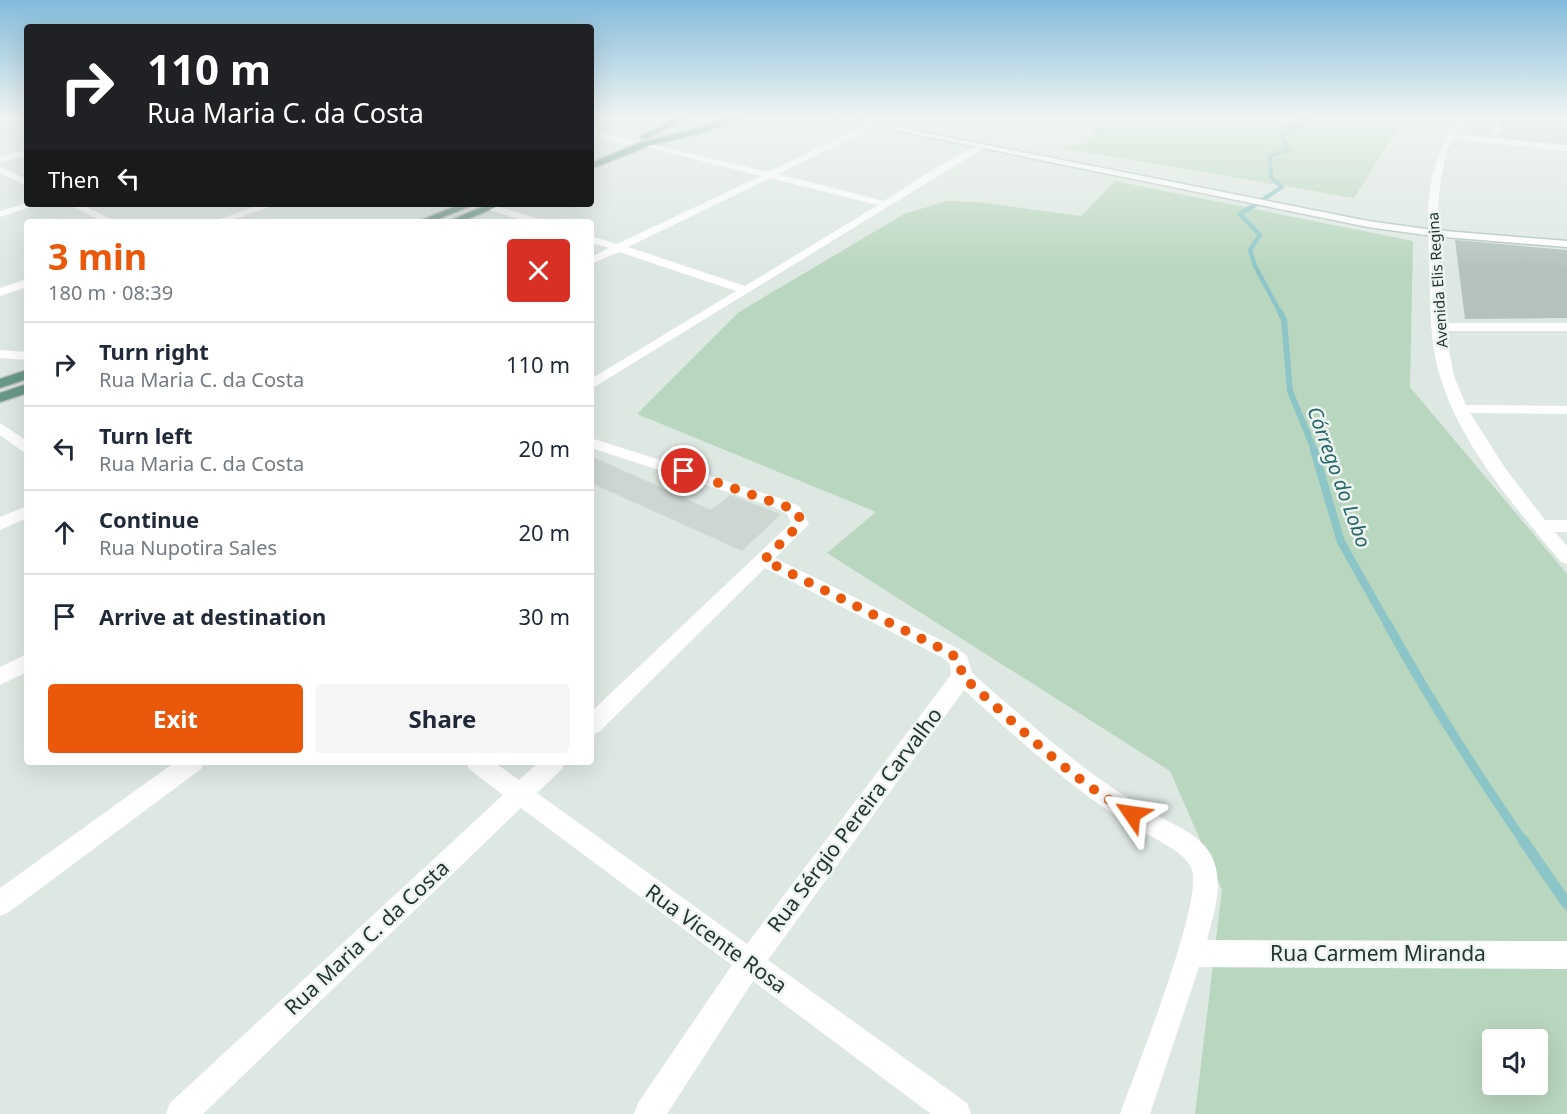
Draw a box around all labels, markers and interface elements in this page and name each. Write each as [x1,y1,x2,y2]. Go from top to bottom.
text: 110 m [147,40,271,97]
icon: right [48,48,126,126]
text: Rua Maria C. da Costa [147,94,424,131]
icon: left [112,162,145,195]
text: Then [48,164,100,194]
street label: Avenida Elis Regina [1422,211,1452,349]
text: 3 min [48,232,147,281]
button: close [507,239,570,302]
text: 180 m · 08:39 [48,279,173,306]
text: Turn right [99,336,209,366]
icon: right [48,348,81,381]
text: 110 m [506,349,570,379]
text: Rua Maria C. da Costa [99,366,304,393]
water label: Córrego do Lobo [1301,403,1378,551]
text: Turn left [99,420,193,450]
icon: left [48,432,81,465]
text: 20 m [519,433,570,463]
pin [658,445,709,496]
text: Rua Maria C. da Costa [99,450,304,477]
icon: arrive [667,454,700,487]
text: Continue [99,504,199,534]
icon: ahead [48,516,81,549]
text: 20 m [519,517,570,547]
text: Rua Nupotira Sales [99,534,277,561]
icon: arrive [48,600,81,633]
text: Arrive at destination [99,601,326,631]
text: 30 m [519,601,570,631]
button: Exit [48,684,303,753]
button: Share [315,684,570,753]
street label: Rua Sérgio Pereira Carvalho [760,701,948,937]
position arrow [1100,782,1164,846]
street label: Rua Maria C. da Costa [278,854,455,1021]
street label: Rua Vicente Rosa [640,877,793,999]
street label: Rua Carmem Miranda [1270,939,1486,967]
map controls [1482,1029,1548,1095]
button: sound [1482,1029,1548,1095]

